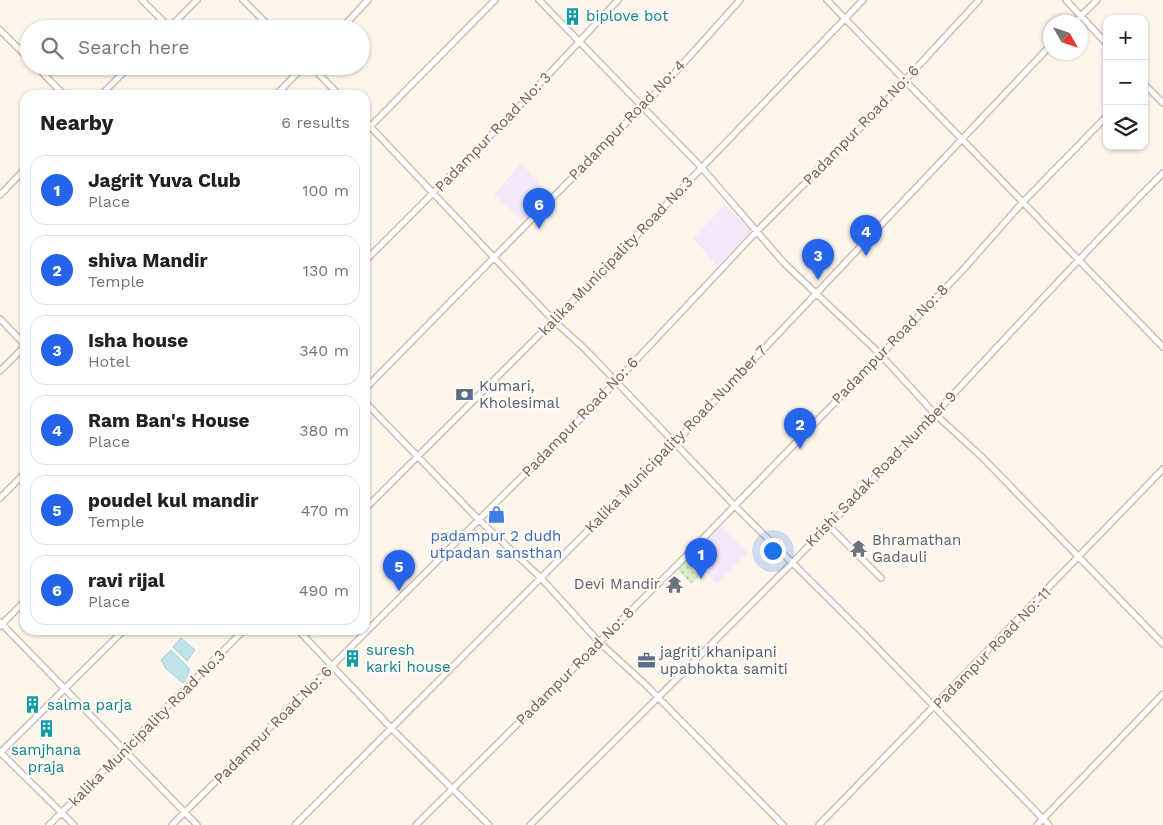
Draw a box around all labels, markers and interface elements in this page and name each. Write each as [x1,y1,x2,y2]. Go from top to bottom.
building icon: biplove bot [562,6,582,26]
place label: biplove bot [586,7,669,25]
north arrow [1043,15,1088,60]
map controls [1103,15,1148,150]
button: + [1103,15,1148,60]
search box [20,20,370,75]
icon: search [38,34,66,62]
text: Search here [78,36,189,59]
street label: Padampur Road No: 4 [565,56,689,184]
button: − [1103,60,1148,105]
street label: Padampur Road No: 6 [799,61,923,189]
street label: Padampur Road No: 3 [431,68,555,196]
button: layers [1103,105,1148,150]
text: Nearby [40,110,113,135]
text: 6 results [281,113,350,132]
text: Jagrit Yuva Club [88,169,241,192]
street label: kalika Municipality Road No.3 [535,173,697,339]
text: 1 [54,181,60,200]
text: 100 m [302,181,349,200]
pin: 6 [523,188,555,229]
text: Place [88,192,130,211]
pin: 4 [850,215,882,256]
pin: 3 [802,239,834,280]
text: shiva Mandir [88,249,208,272]
text: 2 [52,261,62,280]
text: 130 m [303,261,349,280]
text: Temple [88,272,145,291]
street label: Padampur Road No: 8 [828,280,952,408]
text: Isha house [88,329,188,352]
text: 3 [52,341,62,360]
text: 340 m [299,341,349,360]
street label: Kalika Municipality Road Number 7 [581,341,771,537]
text: Hotel [88,352,130,371]
street label: Padampur Road No: 6 [518,353,642,481]
place label: Kumari, Kholesimal [479,377,560,412]
bank icon: Kumari, Kholesimal [455,385,475,405]
street label: Krishi Sadak Road Number 9 [802,387,960,551]
pin: 2 [784,408,816,449]
text: Ram Ban's House [88,409,249,432]
text: 4 [52,421,62,440]
text: 380 m [299,421,349,440]
text: Place [88,432,130,451]
text: poudel kul mandir [88,489,258,512]
text: 5 [52,501,62,520]
text: 470 m [301,501,349,520]
shop icon: padampur 2 dudh utpadan sansthan [486,505,506,525]
text: Temple [88,512,145,531]
place label: padampur 2 dudh utpadan sansthan [430,527,562,562]
place label: Bhramathan Gadauli [872,531,961,566]
pin: 1 [685,538,717,579]
your location [760,538,786,564]
temple icon: Bhramathan Gadauli [848,539,868,559]
pin: 5 [383,550,415,591]
text: ravi rijal [88,569,165,592]
temple icon: Devi Mandir [664,574,684,594]
place label: Devi Mandir [574,575,660,593]
text: 6 [52,581,62,600]
text: 490 m [299,581,349,600]
street label: Padampur Road No: 11 [929,583,1055,713]
text: Place [88,592,130,611]
street label: Padampur Road No: 8 [512,603,638,729]
place label: suresh karki house [366,641,451,676]
place label: jagriti khanipani upabhokta samiti [658,643,788,678]
street label: kalika Municipality Road No.3 [65,646,229,810]
building icon: suresh karki house [342,649,362,669]
office icon: jagriti khanipani upabhokta samiti [636,651,656,671]
street label: Padampur Road No: 6 [210,662,336,788]
building icon: salma parja [23,695,43,715]
place label: salma parja [47,696,133,714]
building icon: samjhana praja [36,719,56,739]
place label: samjhana praja [11,741,82,776]

